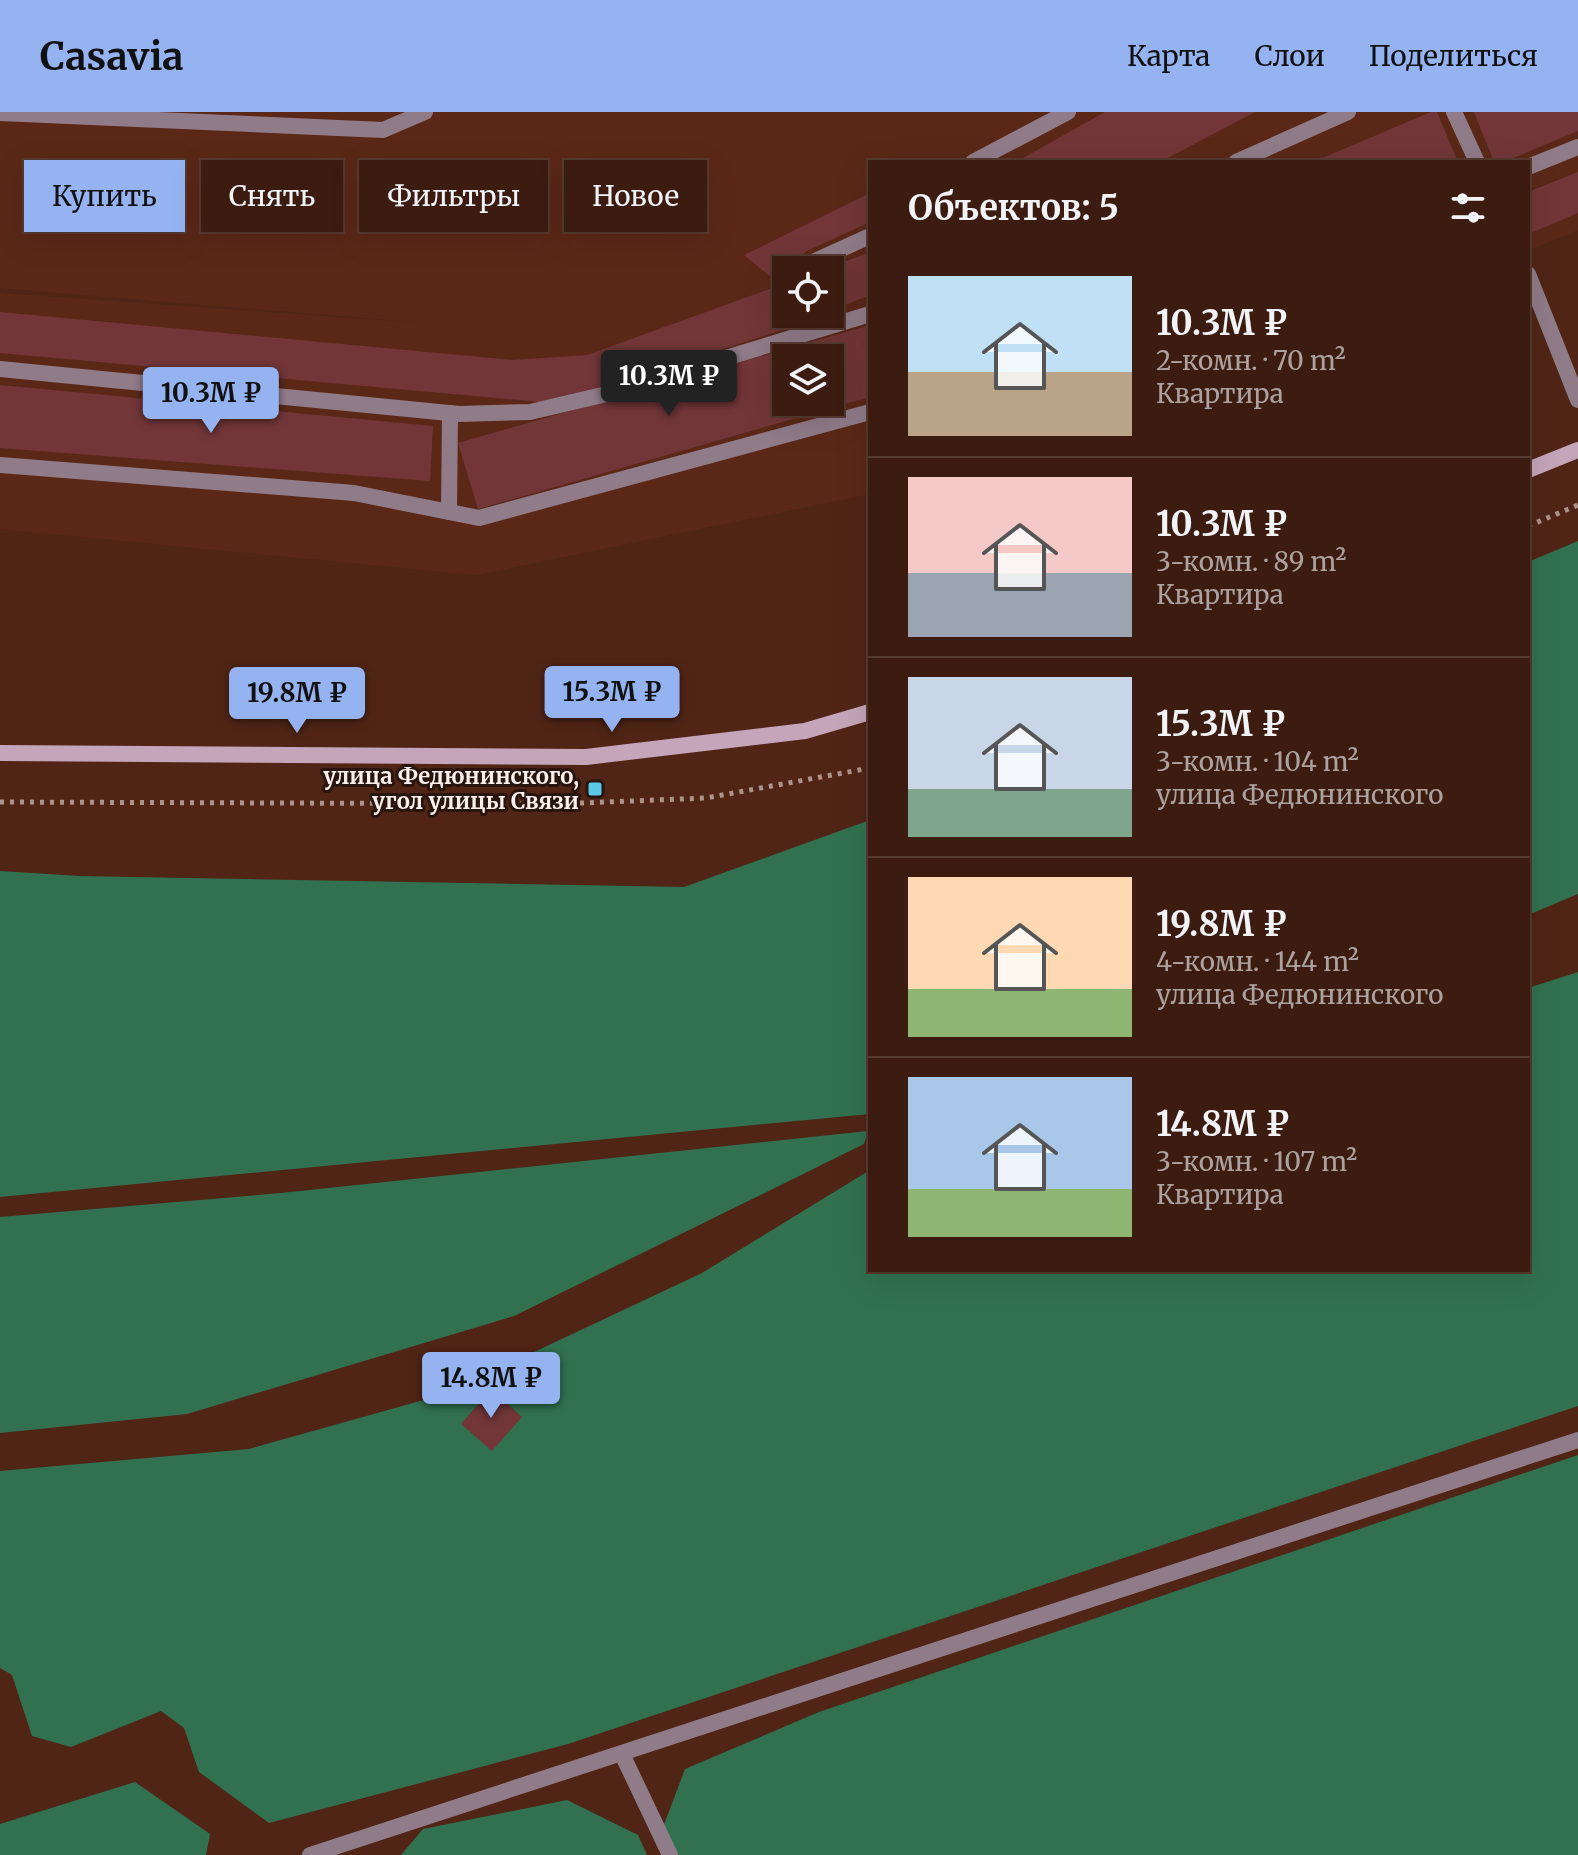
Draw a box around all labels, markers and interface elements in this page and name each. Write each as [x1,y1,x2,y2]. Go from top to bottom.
text: Casavia [40,33,184,80]
text: Карта [1127,38,1210,74]
text: Слои [1254,38,1325,74]
text: Поделиться [1369,38,1538,74]
chip: Купить [24,160,185,232]
chip: Снять [201,160,343,232]
chip: Фильтры [359,160,548,232]
chip: Новое [564,160,707,232]
icon: filters [1446,186,1490,230]
text: Объектов: 5 [908,187,1119,229]
map controls [772,256,844,416]
button: locate [772,256,844,328]
text: 10.3M ₽ [1156,302,1287,344]
icon: home [972,308,1068,404]
button: layers [772,344,844,416]
text: 2-комн. · 70 m² [1156,344,1346,377]
pin: 10.3M ₽ [595,350,743,418]
text: 10.3M ₽ [619,359,719,392]
pin: 10.3M ₽ [137,367,285,435]
text: 10.3M ₽ [161,376,261,409]
text: Квартира [1156,377,1284,410]
text: 10.3M ₽ [1156,503,1287,545]
icon: home [972,509,1068,605]
text: 3-комн. · 89 m² [1156,545,1346,578]
text: Квартира [1156,578,1284,611]
pin: 15.3M ₽ [538,666,686,734]
pin: 19.8M ₽ [223,667,371,735]
text: 15.3M ₽ [563,675,661,708]
text: 19.8M ₽ [247,676,347,709]
text: 15.3M ₽ [1156,703,1285,745]
icon: home [972,709,1068,805]
text: 3-комн. · 104 m² [1156,745,1359,778]
place label: улица Федюнинского, угол улицы Связи [323,762,579,815]
text: улица Федюнинского [1156,778,1443,811]
marker: улица Федюнинского, угол улицы Связи [586,780,604,798]
text: 19.8M ₽ [1156,903,1287,945]
icon: home [972,909,1068,1005]
text: 4-комн. · 144 m² [1156,945,1359,978]
text: улица Федюнинского [1156,978,1443,1011]
text: 14.8M ₽ [1156,1103,1289,1145]
icon: home [972,1109,1068,1205]
text: 3-комн. · 107 m² [1156,1145,1357,1178]
text: Квартира [1156,1178,1284,1211]
pin: 14.8M ₽ [417,1352,565,1420]
text: 14.8M ₽ [440,1361,542,1394]

